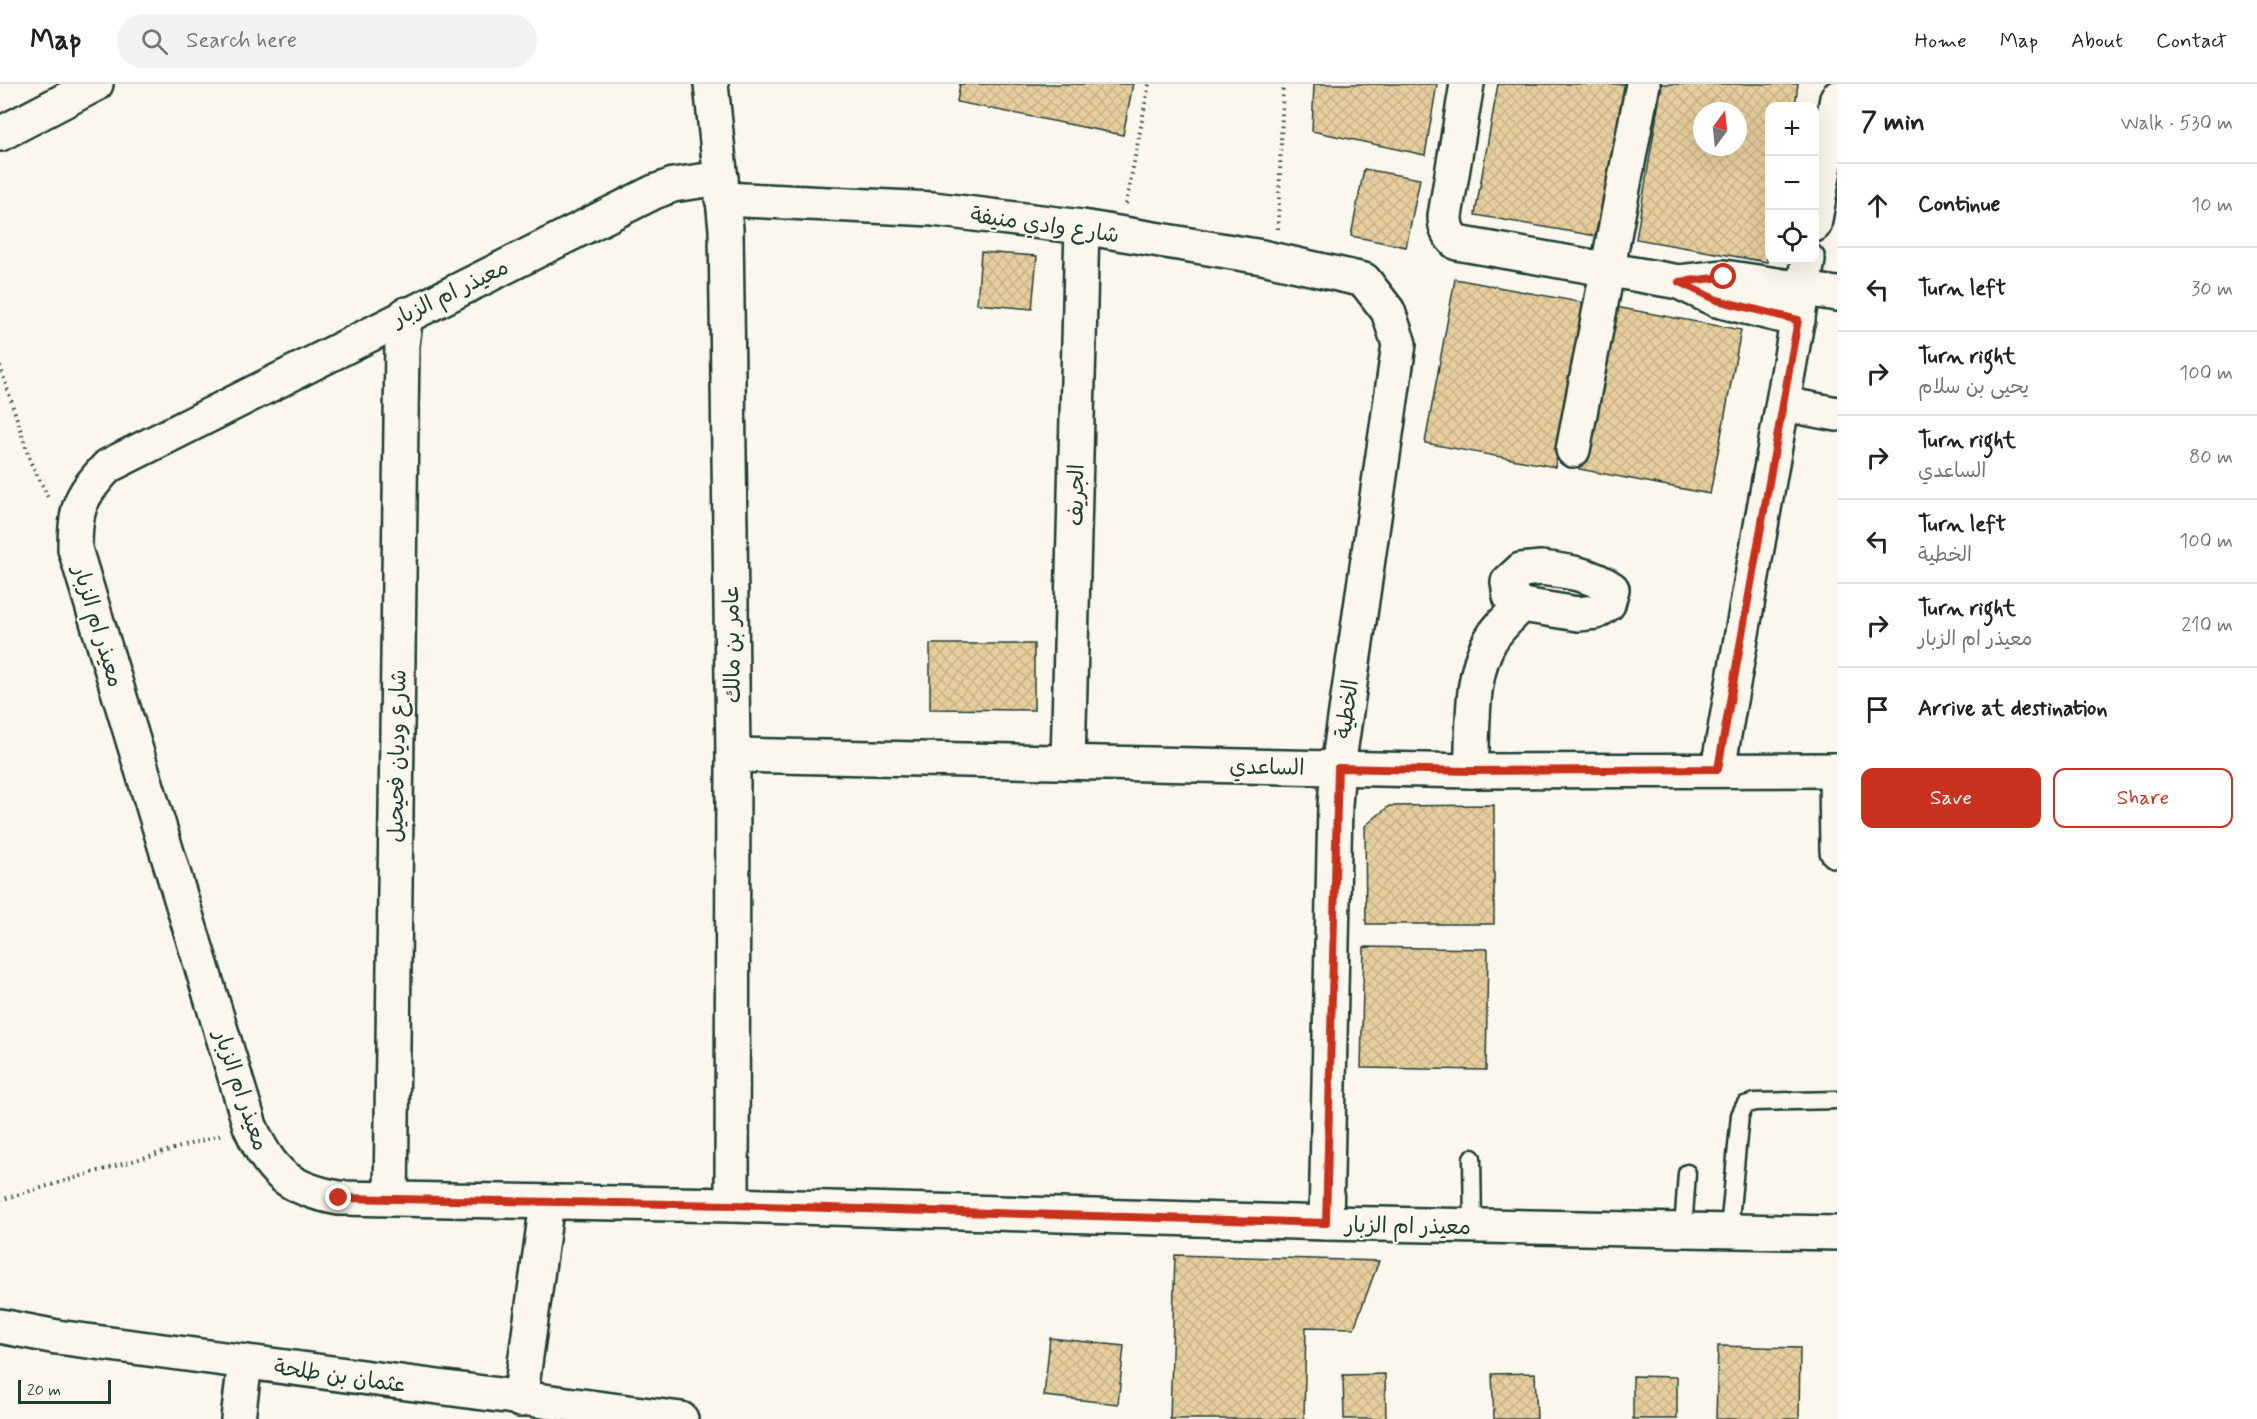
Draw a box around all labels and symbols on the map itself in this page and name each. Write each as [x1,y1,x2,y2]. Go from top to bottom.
north arrow [1693,102,1747,156]
street label: شارع وادي منيفة [969,202,1121,251]
street label: معيذر ام الزبار [386,254,514,336]
route start [1710,263,1736,289]
street label: الجريف [1062,464,1092,526]
street label: معيذر ام الزبار [64,560,129,691]
street label: عامر بن مالك [718,584,748,704]
street label: شارع وديان فحيحيل [382,669,414,843]
street label: الخطية [1330,678,1366,741]
street label: الساعدي [1229,753,1305,784]
street label: معيذر ام الزبار [205,1025,274,1155]
route end [325,1184,351,1210]
street label: معيذر ام الزبار [1343,1212,1471,1243]
street label: عثمان بن طلحة [272,1354,407,1400]
scale bar [18,1377,111,1404]

